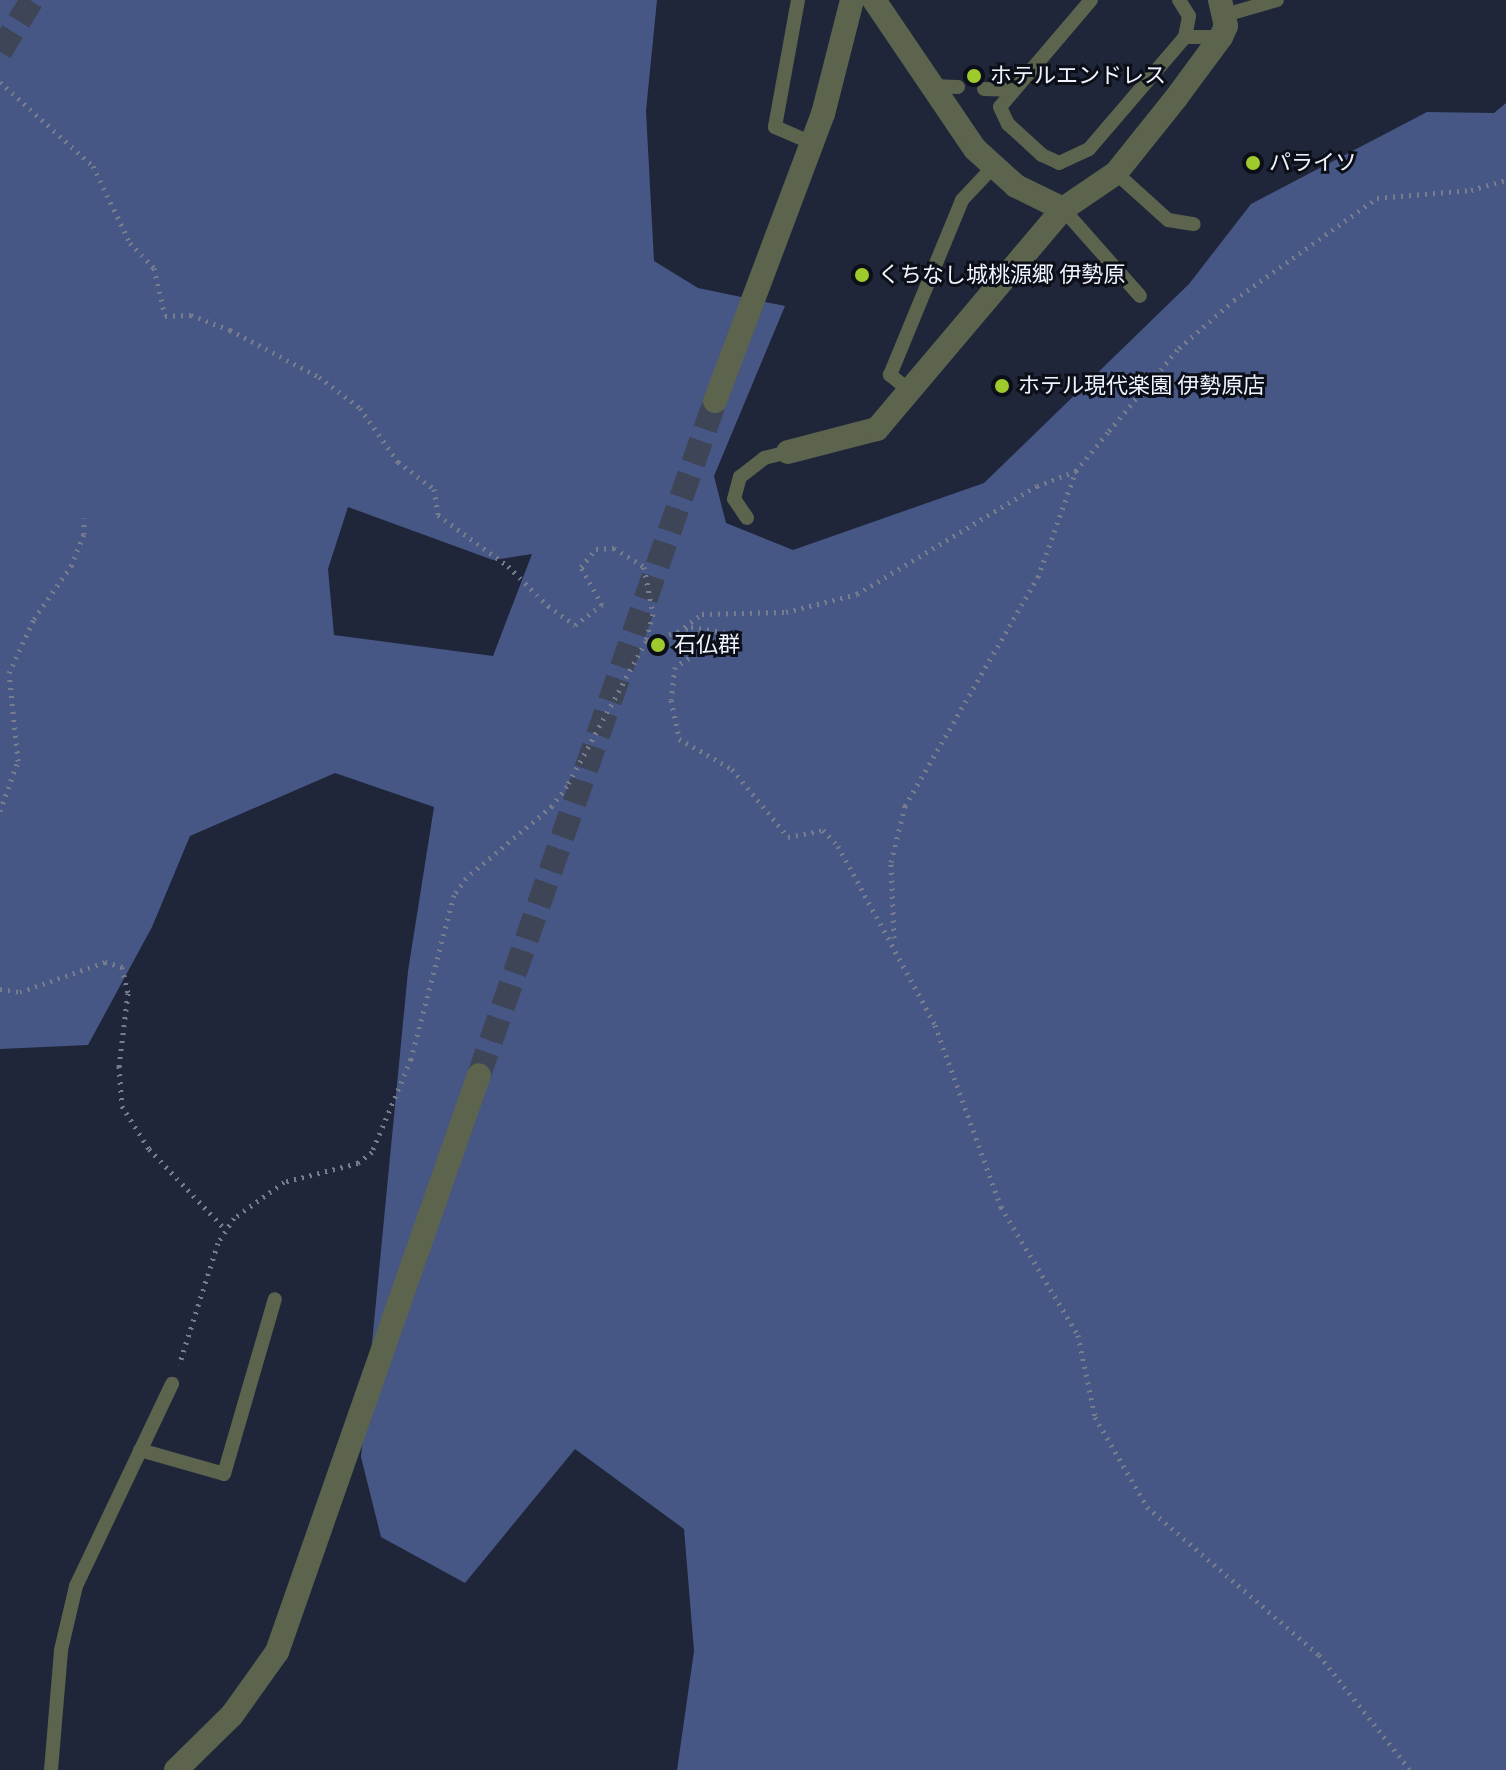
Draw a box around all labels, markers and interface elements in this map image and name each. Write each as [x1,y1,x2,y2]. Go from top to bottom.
place label: ホテルエンドレス [990,63,1166,89]
marker: ホテルエンドレス [965,67,983,85]
place label: パライソ [1269,150,1357,176]
marker: パライソ [1244,154,1262,172]
place label: くちなし城桃源郷 伊勢原 [878,262,1125,288]
marker: くちなし城桃源郷 伊勢原 [853,266,871,284]
place label: ホテル現代楽園 伊勢原店 [1018,373,1265,399]
marker: ホテル現代楽園 伊勢原店 [993,377,1011,395]
place label: 石仏群 [674,632,740,658]
marker: 石仏群 [649,636,667,654]

